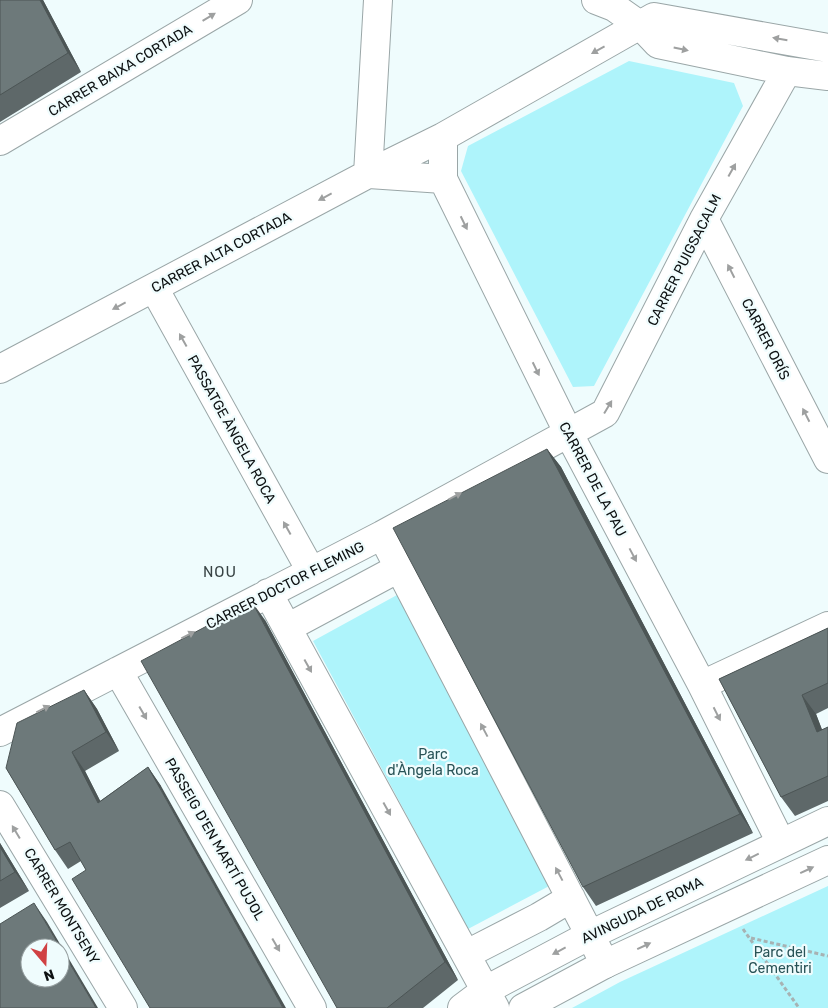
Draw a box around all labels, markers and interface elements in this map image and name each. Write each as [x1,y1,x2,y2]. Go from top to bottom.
one-way arrow [203,13,216,22]
street label: CARRER BAIXA CORTADA [45,20,196,120]
one-way arrow [772,35,788,43]
one-way arrow [591,45,605,54]
one-way arrow [674,45,690,53]
one-way arrow [727,164,736,177]
street label: CARRER PUIGSACALM [644,192,725,329]
one-way arrow [318,193,332,201]
street label: CARRER ALTA CORTADA [148,208,295,297]
one-way arrow [460,216,468,230]
one-way arrow [727,264,735,278]
street label: CARRER ORÍS [738,295,794,383]
one-way arrow [112,302,127,310]
one-way arrow [179,333,187,347]
street label: PASSATGE ÀNGELA ROCA [184,352,281,507]
one-way arrow [532,361,540,376]
one-way arrow [603,400,612,414]
one-way arrow [802,408,810,423]
street label: CARRER DE LA PAU [555,419,630,539]
one-way arrow [448,492,463,500]
one-way arrow [283,522,292,535]
street label: CARRER DOCTOR FLEMING [203,538,367,633]
one-way arrow [629,547,637,562]
district label: NOU [203,563,237,581]
one-way arrow [180,631,195,639]
one-way arrow [304,660,313,673]
one-way arrow [37,705,50,714]
one-way arrow [138,706,147,719]
one-way arrow [713,707,721,721]
one-way arrow [479,723,488,737]
park label: Parc d'Àngela Roca [387,746,479,779]
street label: PASSEIG D'EN MARTÍ PUJOL [161,755,269,924]
one-way arrow [382,802,391,815]
one-way arrow [12,825,21,838]
street label: CARRER MONTSENY [20,845,103,967]
one-way arrow [745,853,759,861]
one-way arrow [800,866,814,874]
one-way arrow [555,867,563,881]
street label: AVINGUDA DE ROMA [579,873,706,947]
one-way arrow [272,937,280,952]
north arrow [20,938,70,988]
one-way arrow [637,942,651,950]
park label: Parc del Cementiri [748,944,812,977]
one-way arrow [552,947,566,955]
text: N [42,965,57,984]

